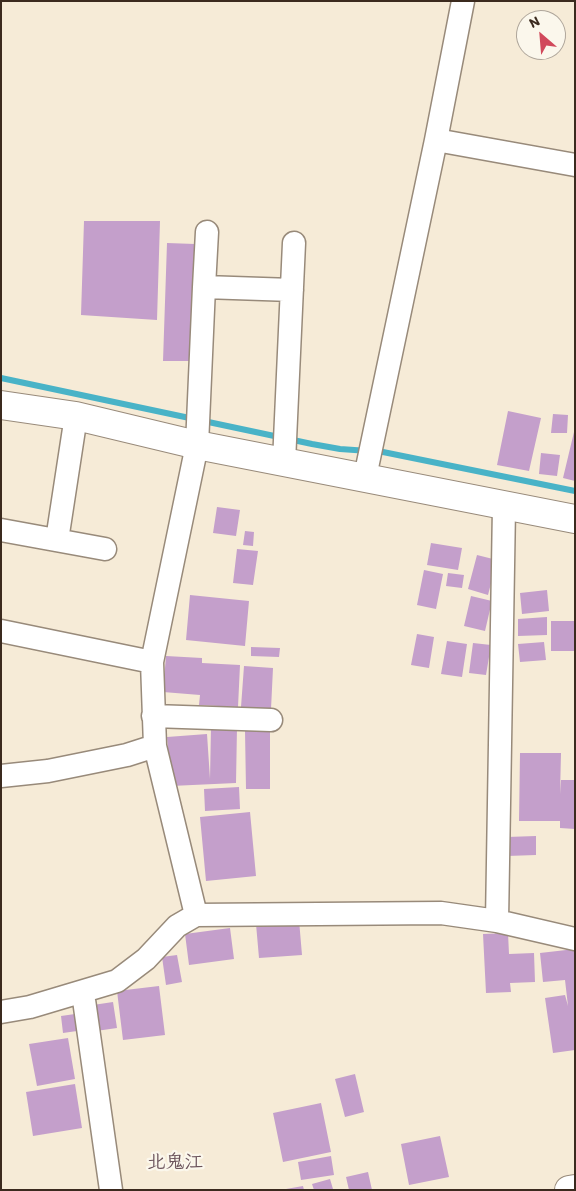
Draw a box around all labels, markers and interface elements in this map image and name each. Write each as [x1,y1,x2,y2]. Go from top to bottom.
north arrow [516,10,566,60]
text: N [526,12,542,32]
district label: 北鬼江 [147,1152,203,1174]

